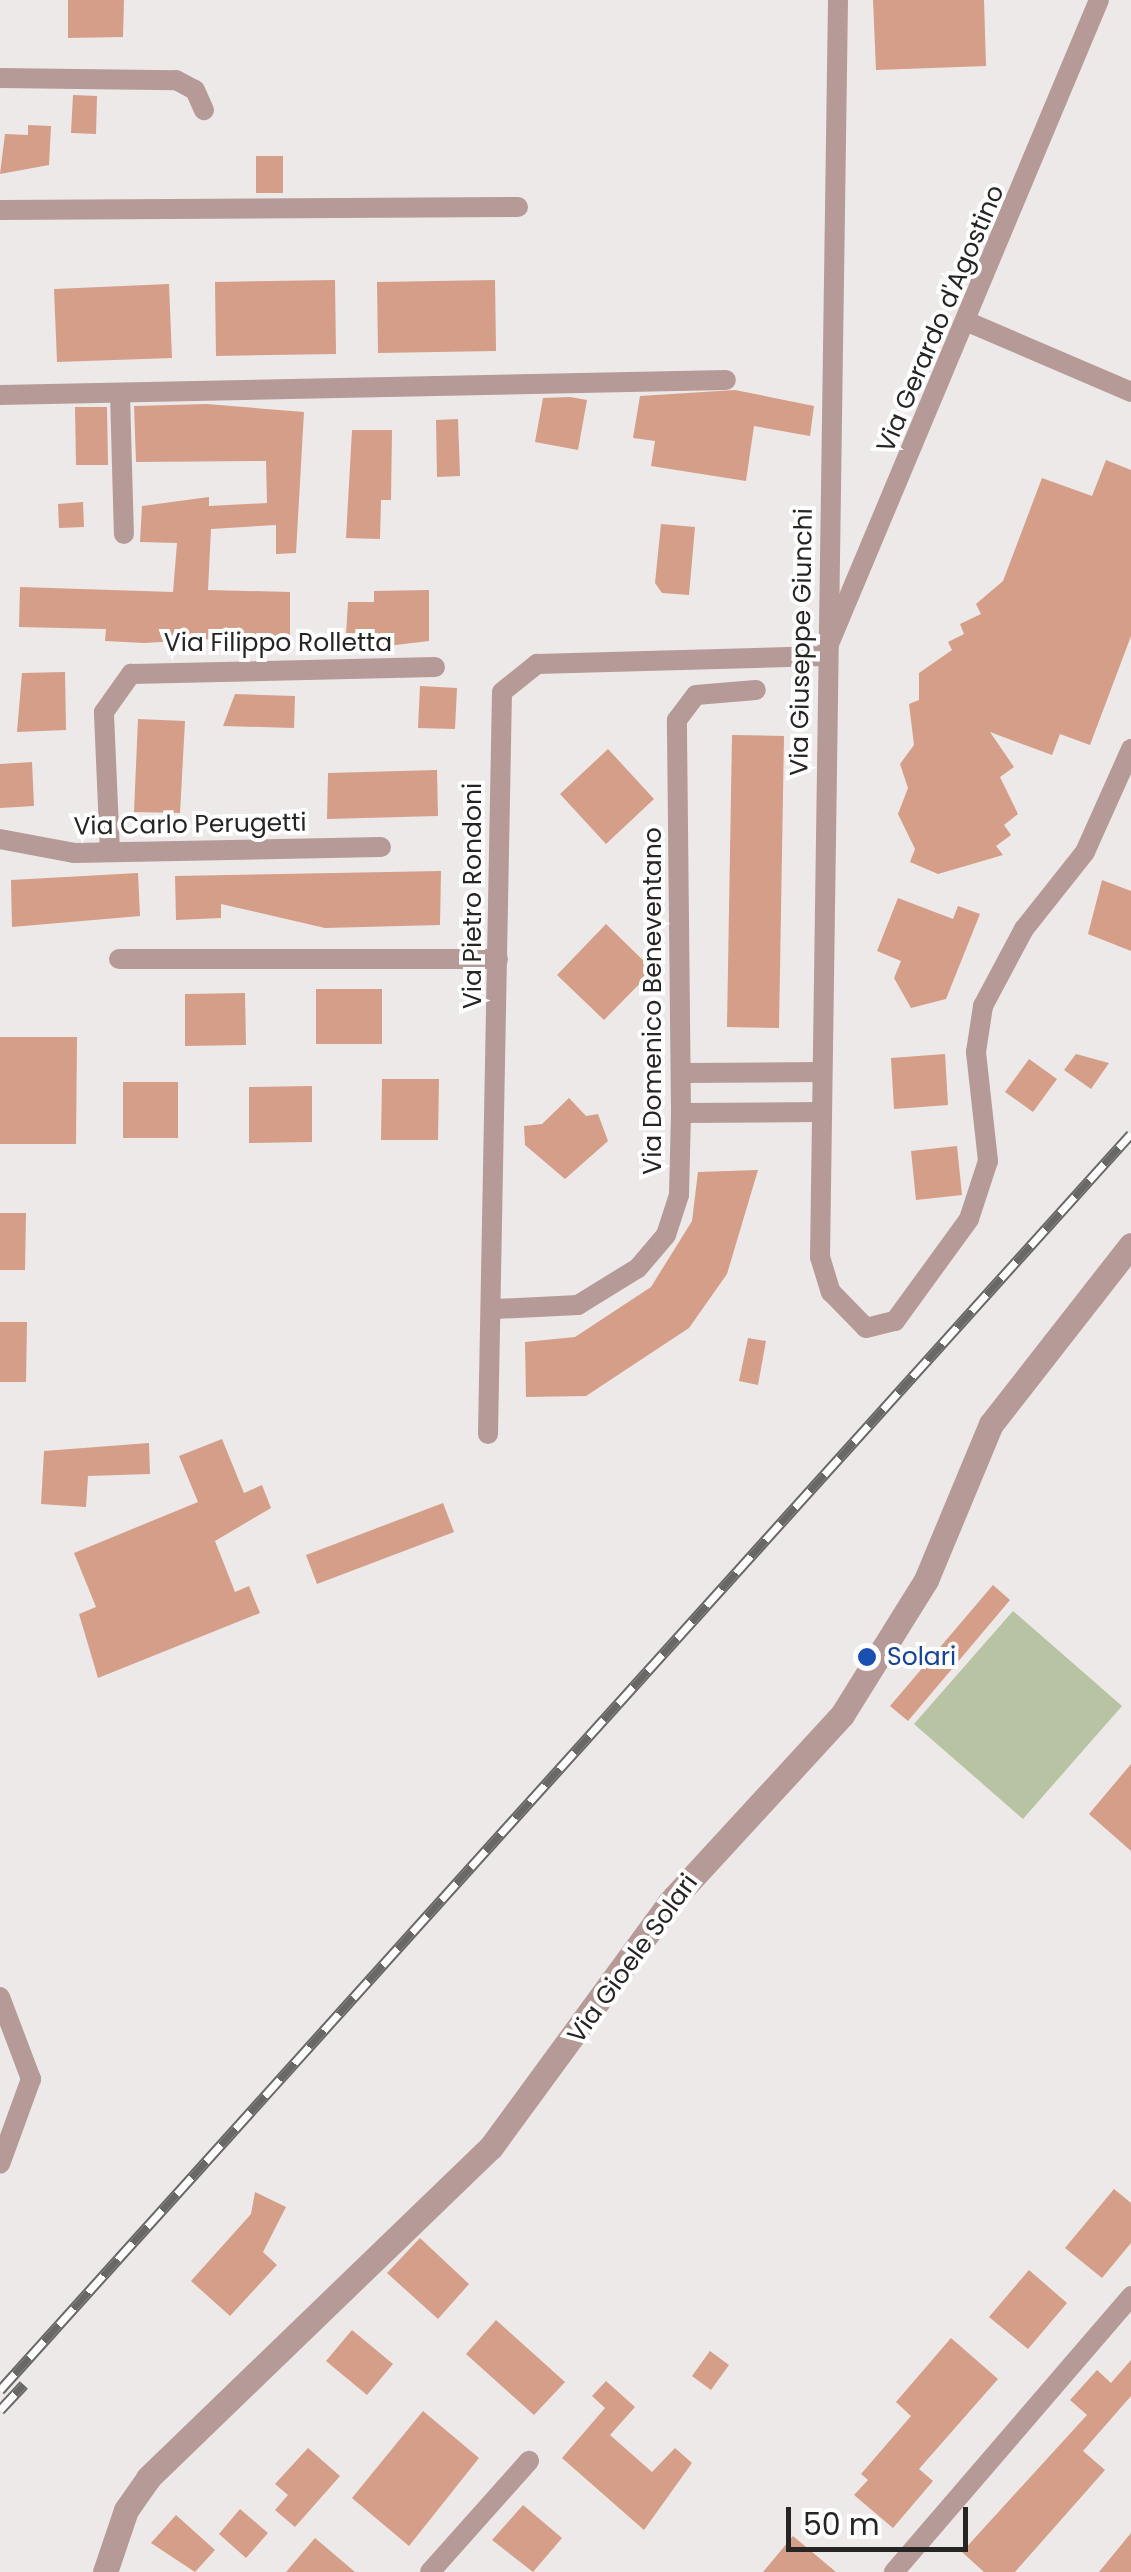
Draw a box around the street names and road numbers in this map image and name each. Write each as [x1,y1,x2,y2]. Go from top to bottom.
street label: Via Gerardo d'Agostino [871,181,1011,457]
street label: Via Giuseppe Giunchi [785,508,819,776]
street label: Via Filippo Rolletta [164,628,392,658]
street label: Via Pietro Rondoni [458,783,488,1009]
street label: Via Carlo Perugetti [73,808,307,842]
street label: Via Domenico Beneventano [638,827,668,1175]
street label: Via Gioele Solari [562,1869,704,2049]

